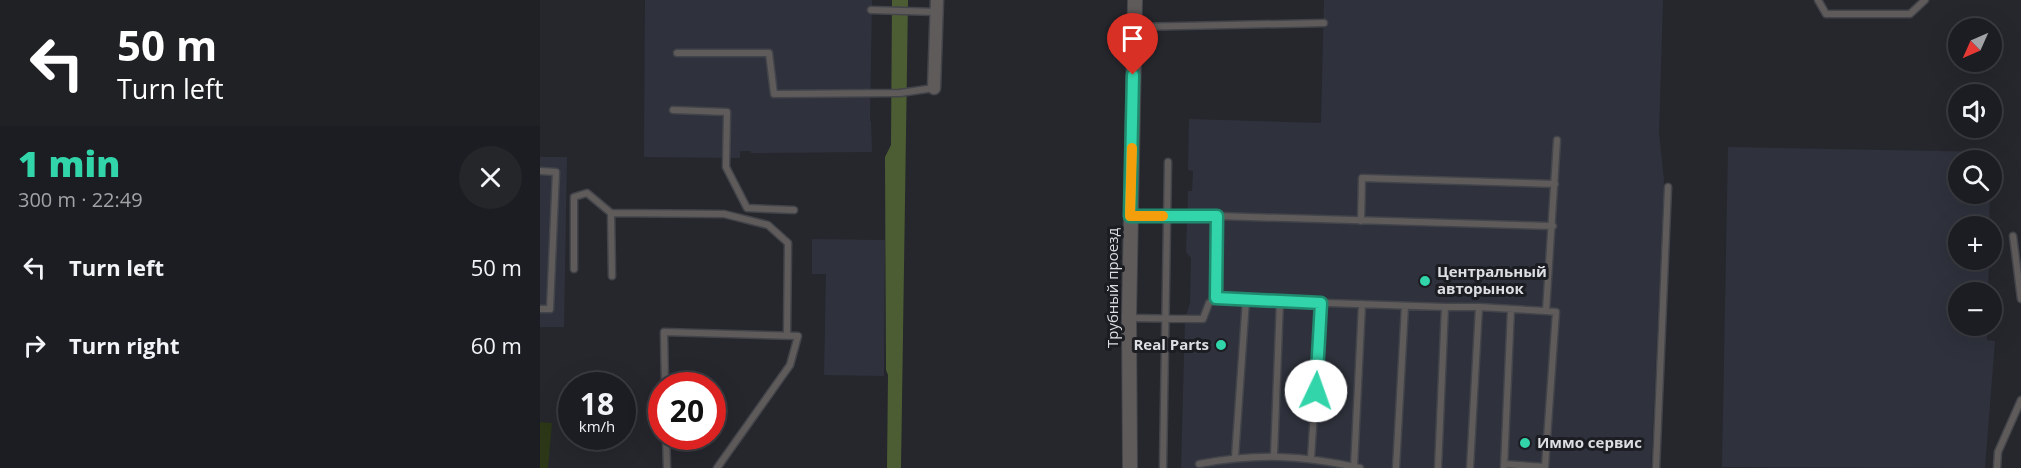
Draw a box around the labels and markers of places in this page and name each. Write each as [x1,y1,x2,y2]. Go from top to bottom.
pin [1107,13,1158,75]
place label: Центральный авторынок [1437,261,1547,298]
marker: Центральный авторынок [1418,274,1432,288]
place label: Real Parts [1133,334,1209,354]
marker: Real Parts [1214,338,1228,352]
place label: Иммо сервис [1537,432,1642,452]
marker: Иммо сервис [1518,436,1532,450]

